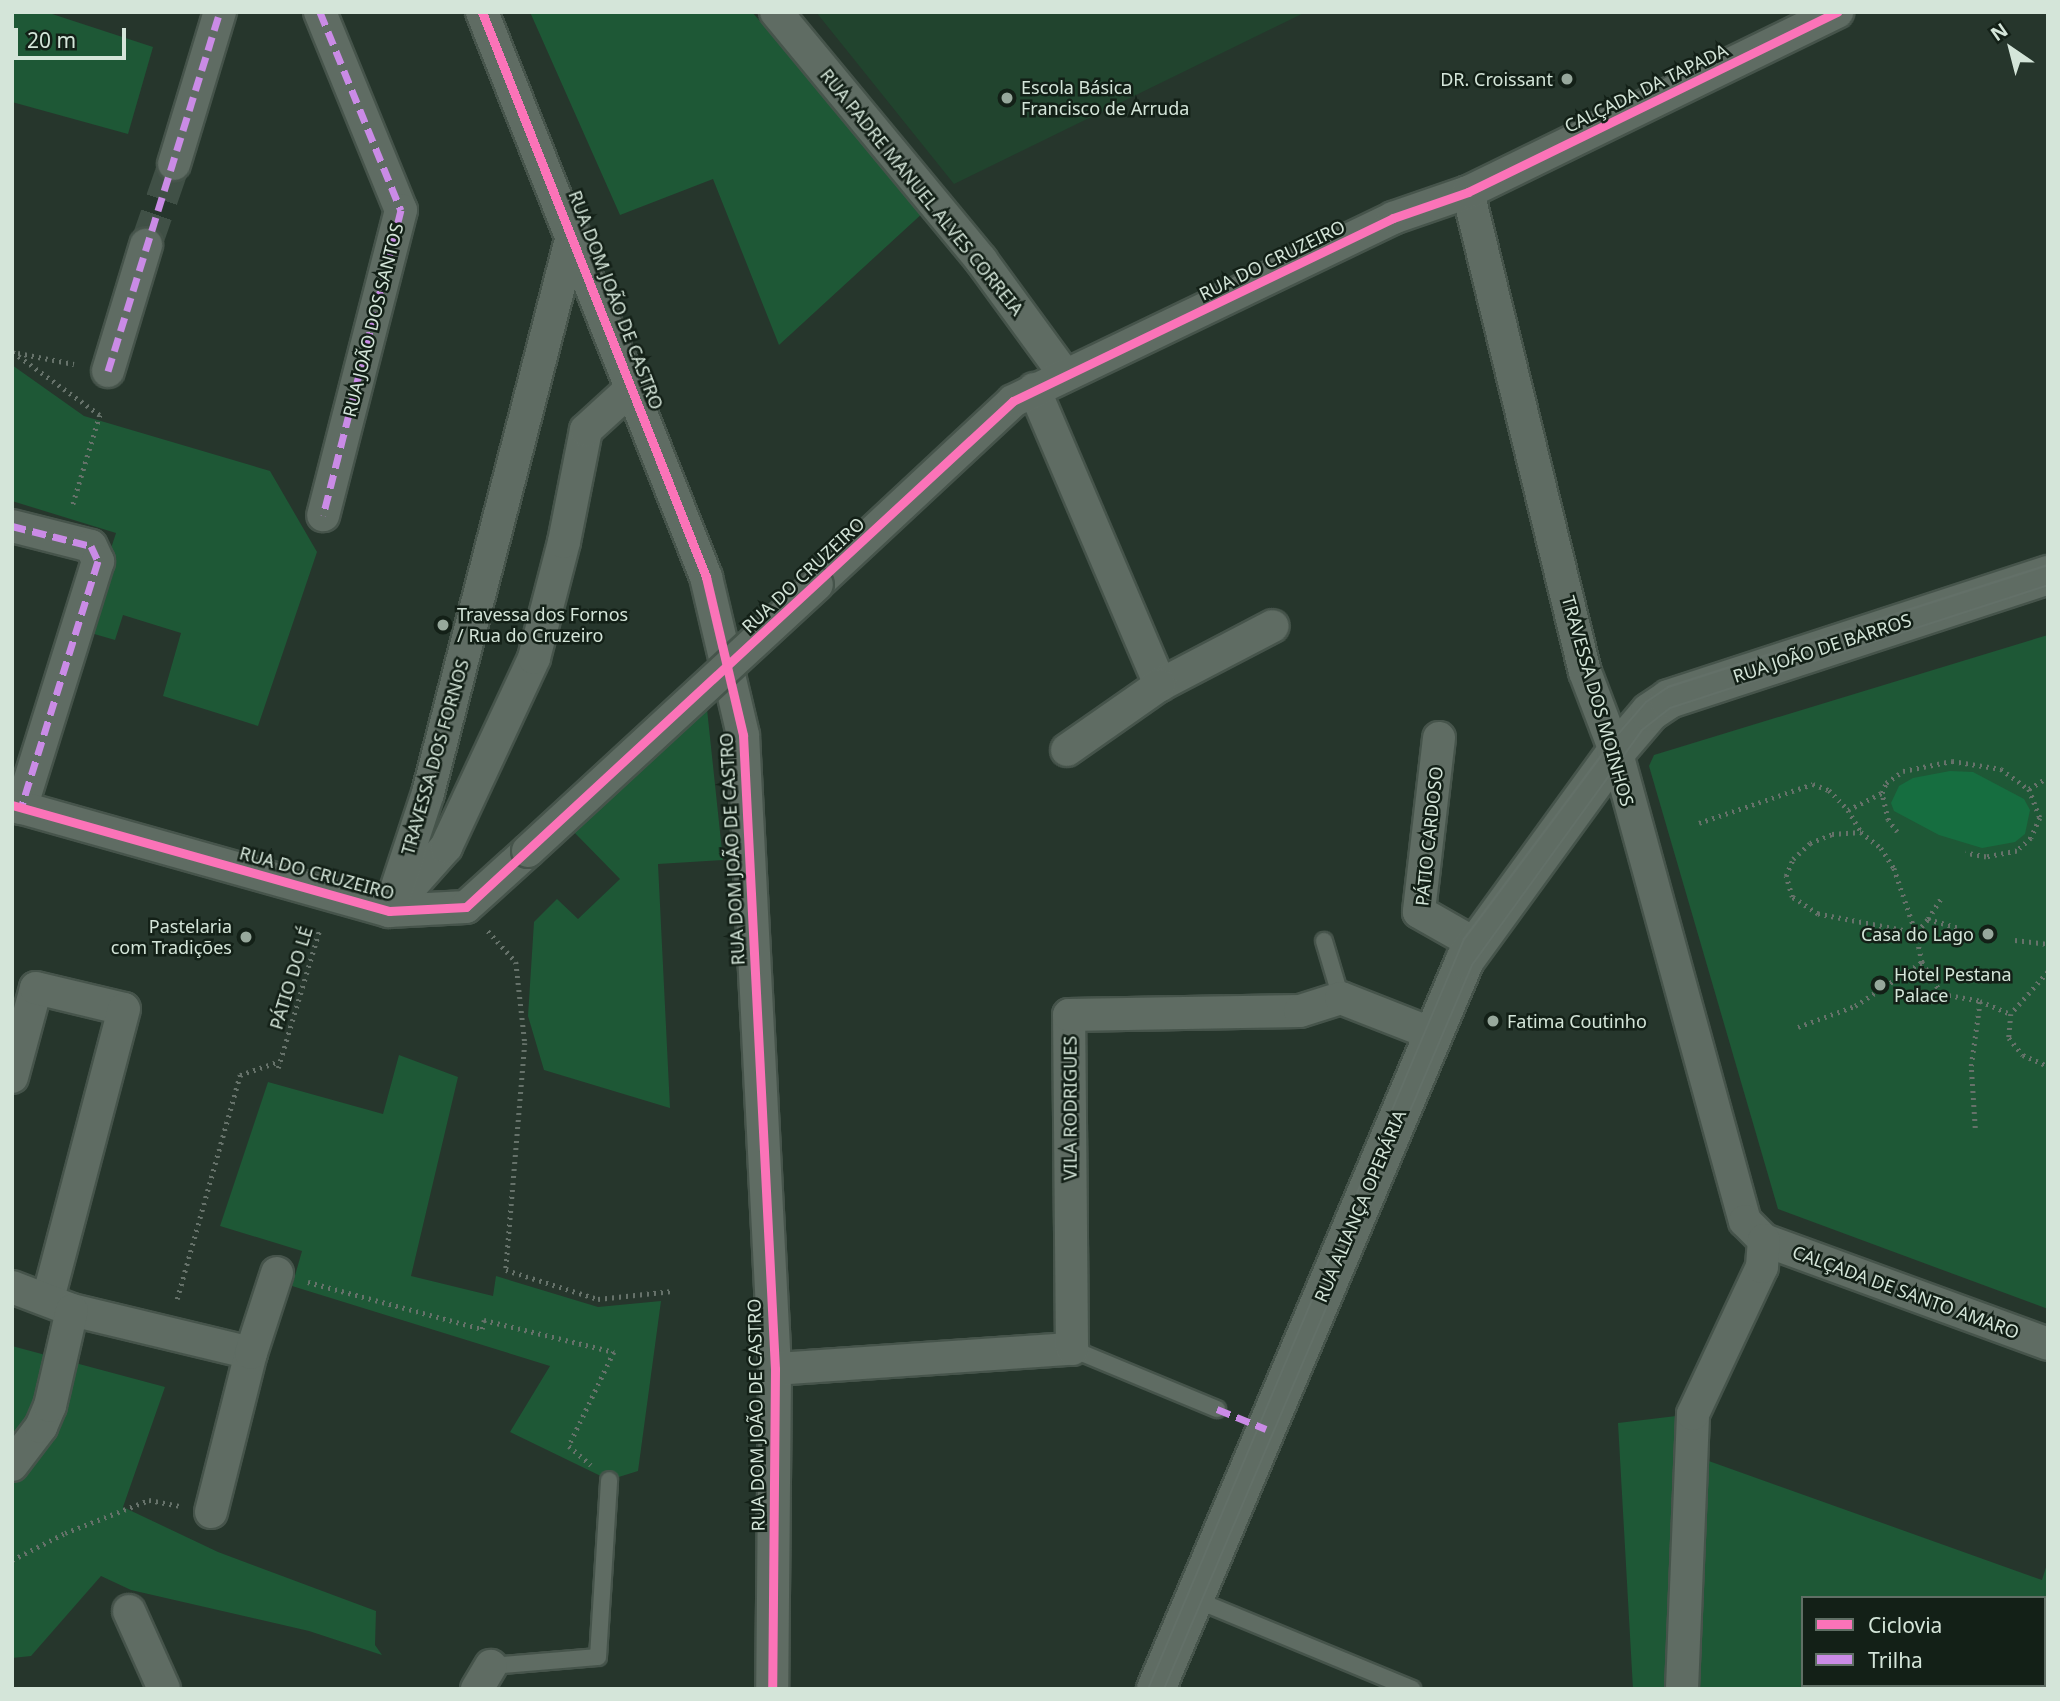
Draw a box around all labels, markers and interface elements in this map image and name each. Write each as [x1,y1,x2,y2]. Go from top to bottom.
scale bar [18,14,130,58]
north arrow [1976,14,2046,84]
text: N [1985,17,2013,47]
text: 20 m [27,26,76,54]
street label: CALÇADA DA TAPADA [1561,39,1731,137]
street label: RUA PADRE MANUEL ALVES CORREIA [816,64,1028,320]
place label: DR. Croissant [1440,68,1553,90]
marker: DR. Croissant [1559,71,1575,87]
place label: Escola Básica Francisco de Arruda [1021,77,1189,119]
marker: Escola Básica Francisco de Arruda [999,90,1015,106]
street label: RUA DOM JOÃO DE CASTRO [564,187,668,413]
street label: RUA DO CRUZEIRO [1196,215,1348,305]
street label: RUA JOÃO DOS SANTOS [338,221,408,419]
street label: RUA DO CRUZEIRO [737,513,869,637]
street label: TRAVESSA DOS MOINHOS [1558,593,1638,809]
place label: Travessa dos Fornos / Rua do Cruzeiro [457,604,628,646]
street label: RUA JOÃO DE BARROS [1730,609,1914,687]
marker: Travessa dos Fornos / Rua do Cruzeiro [435,617,451,633]
street label: TRAVESSA DOS FORNOS [397,657,473,857]
street label: RUA DOM JOÃO DE CASTRO [715,732,749,966]
street label: PÁTIO CARDOSO [1411,765,1447,907]
street label: RUA DO CRUZEIRO [237,842,397,904]
place label: Pastelaria com Tradições [111,916,232,958]
place label: Casa do Lago [1861,923,1974,945]
street label: PÁTIO DO LÉ [265,924,317,1032]
marker: Casa do Lago [1980,926,1996,942]
marker: Pastelaria com Tradições [238,929,254,945]
place label: Hotel Pestana Palace [1894,964,2012,1006]
marker: Hotel Pestana Palace [1872,977,1888,993]
place label: Fatima Coutinho [1507,1010,1647,1032]
marker: Fatima Coutinho [1485,1013,1501,1029]
street label: VILA RODRIGUES [1059,1036,1081,1180]
street label: RUA ALIANÇA OPERÁRIA [1310,1107,1410,1305]
street label: CALÇADA DE SANTO AMARO [1790,1241,2022,1343]
street label: RUA DOM JOÃO DE CASTRO [743,1298,769,1532]
legend [1801,1596,2046,1687]
text: Ciclovia [1868,1611,1942,1639]
text: Trilha [1868,1646,1923,1674]

